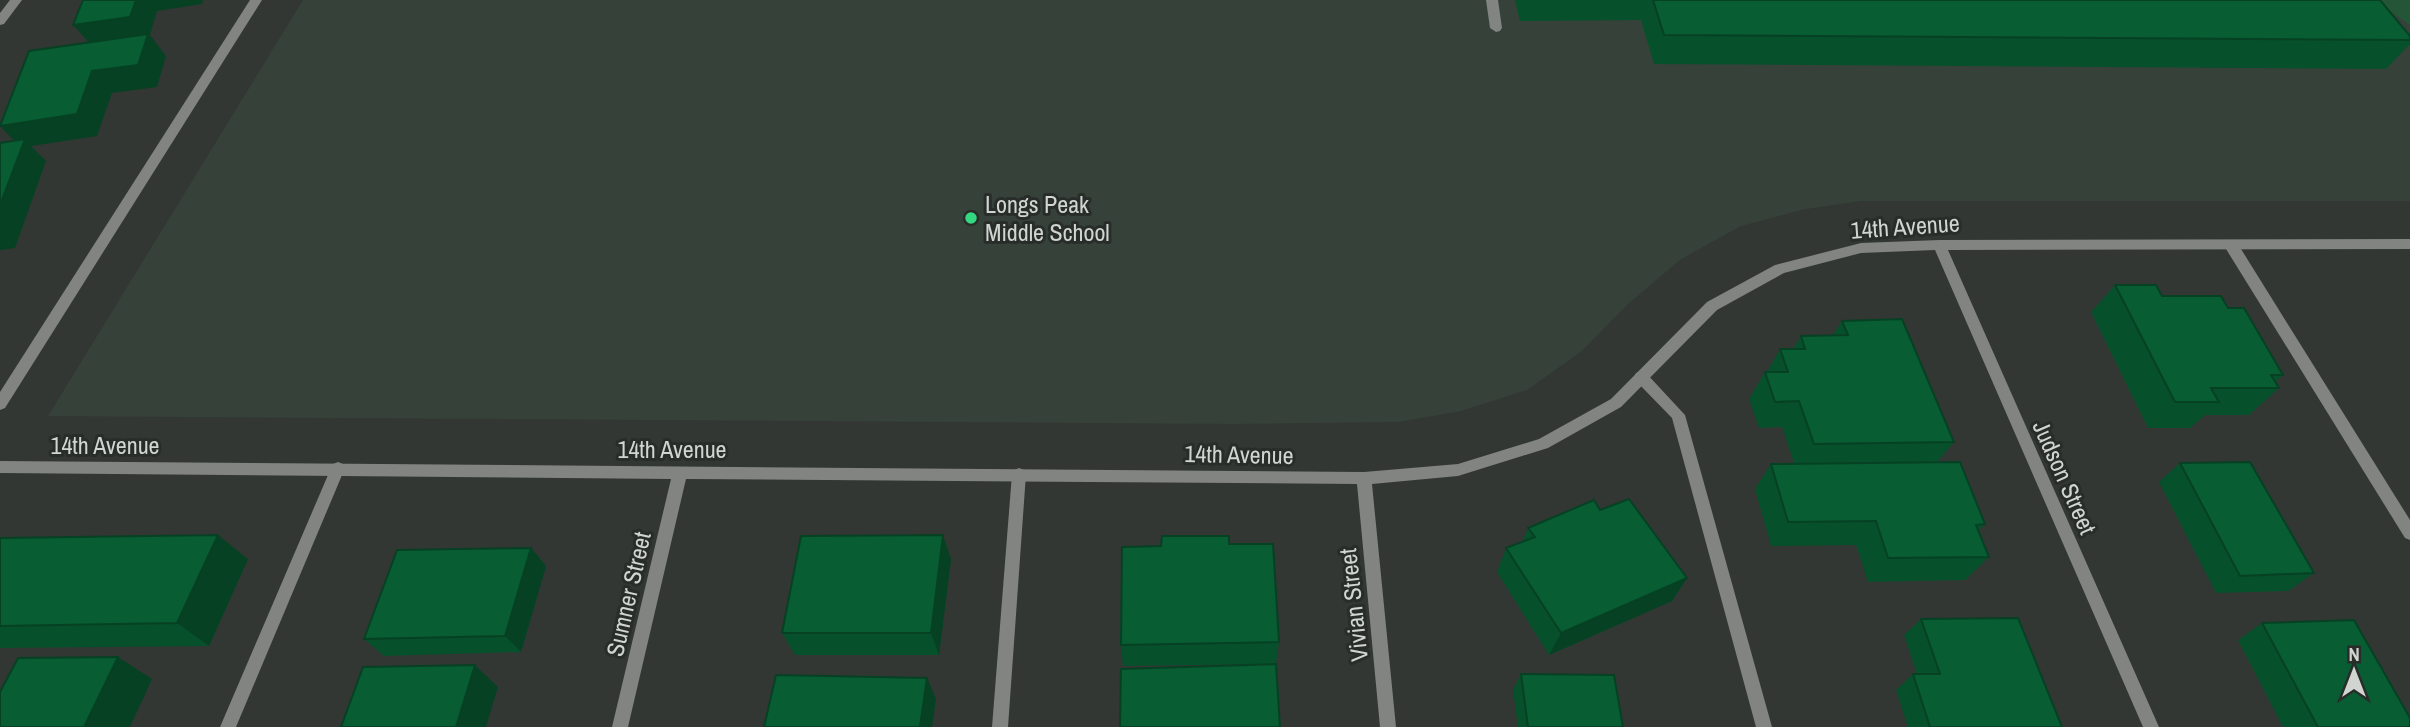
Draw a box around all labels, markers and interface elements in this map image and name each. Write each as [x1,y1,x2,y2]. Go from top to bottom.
place label: Longs Peak Middle School [985,188,1110,248]
street label: 14th Avenue [1849,206,1961,246]
marker: Longs Peak Middle School [963,210,979,226]
street label: Judson Street [2026,415,2105,539]
street label: 14th Avenue [50,429,160,461]
street label: 14th Avenue [617,433,727,465]
street label: 14th Avenue [1184,437,1294,471]
street label: Sumner Street [598,528,658,659]
street label: Vivian Street [1331,546,1375,663]
north arrow [2319,636,2389,706]
text: N [2348,641,2360,667]

